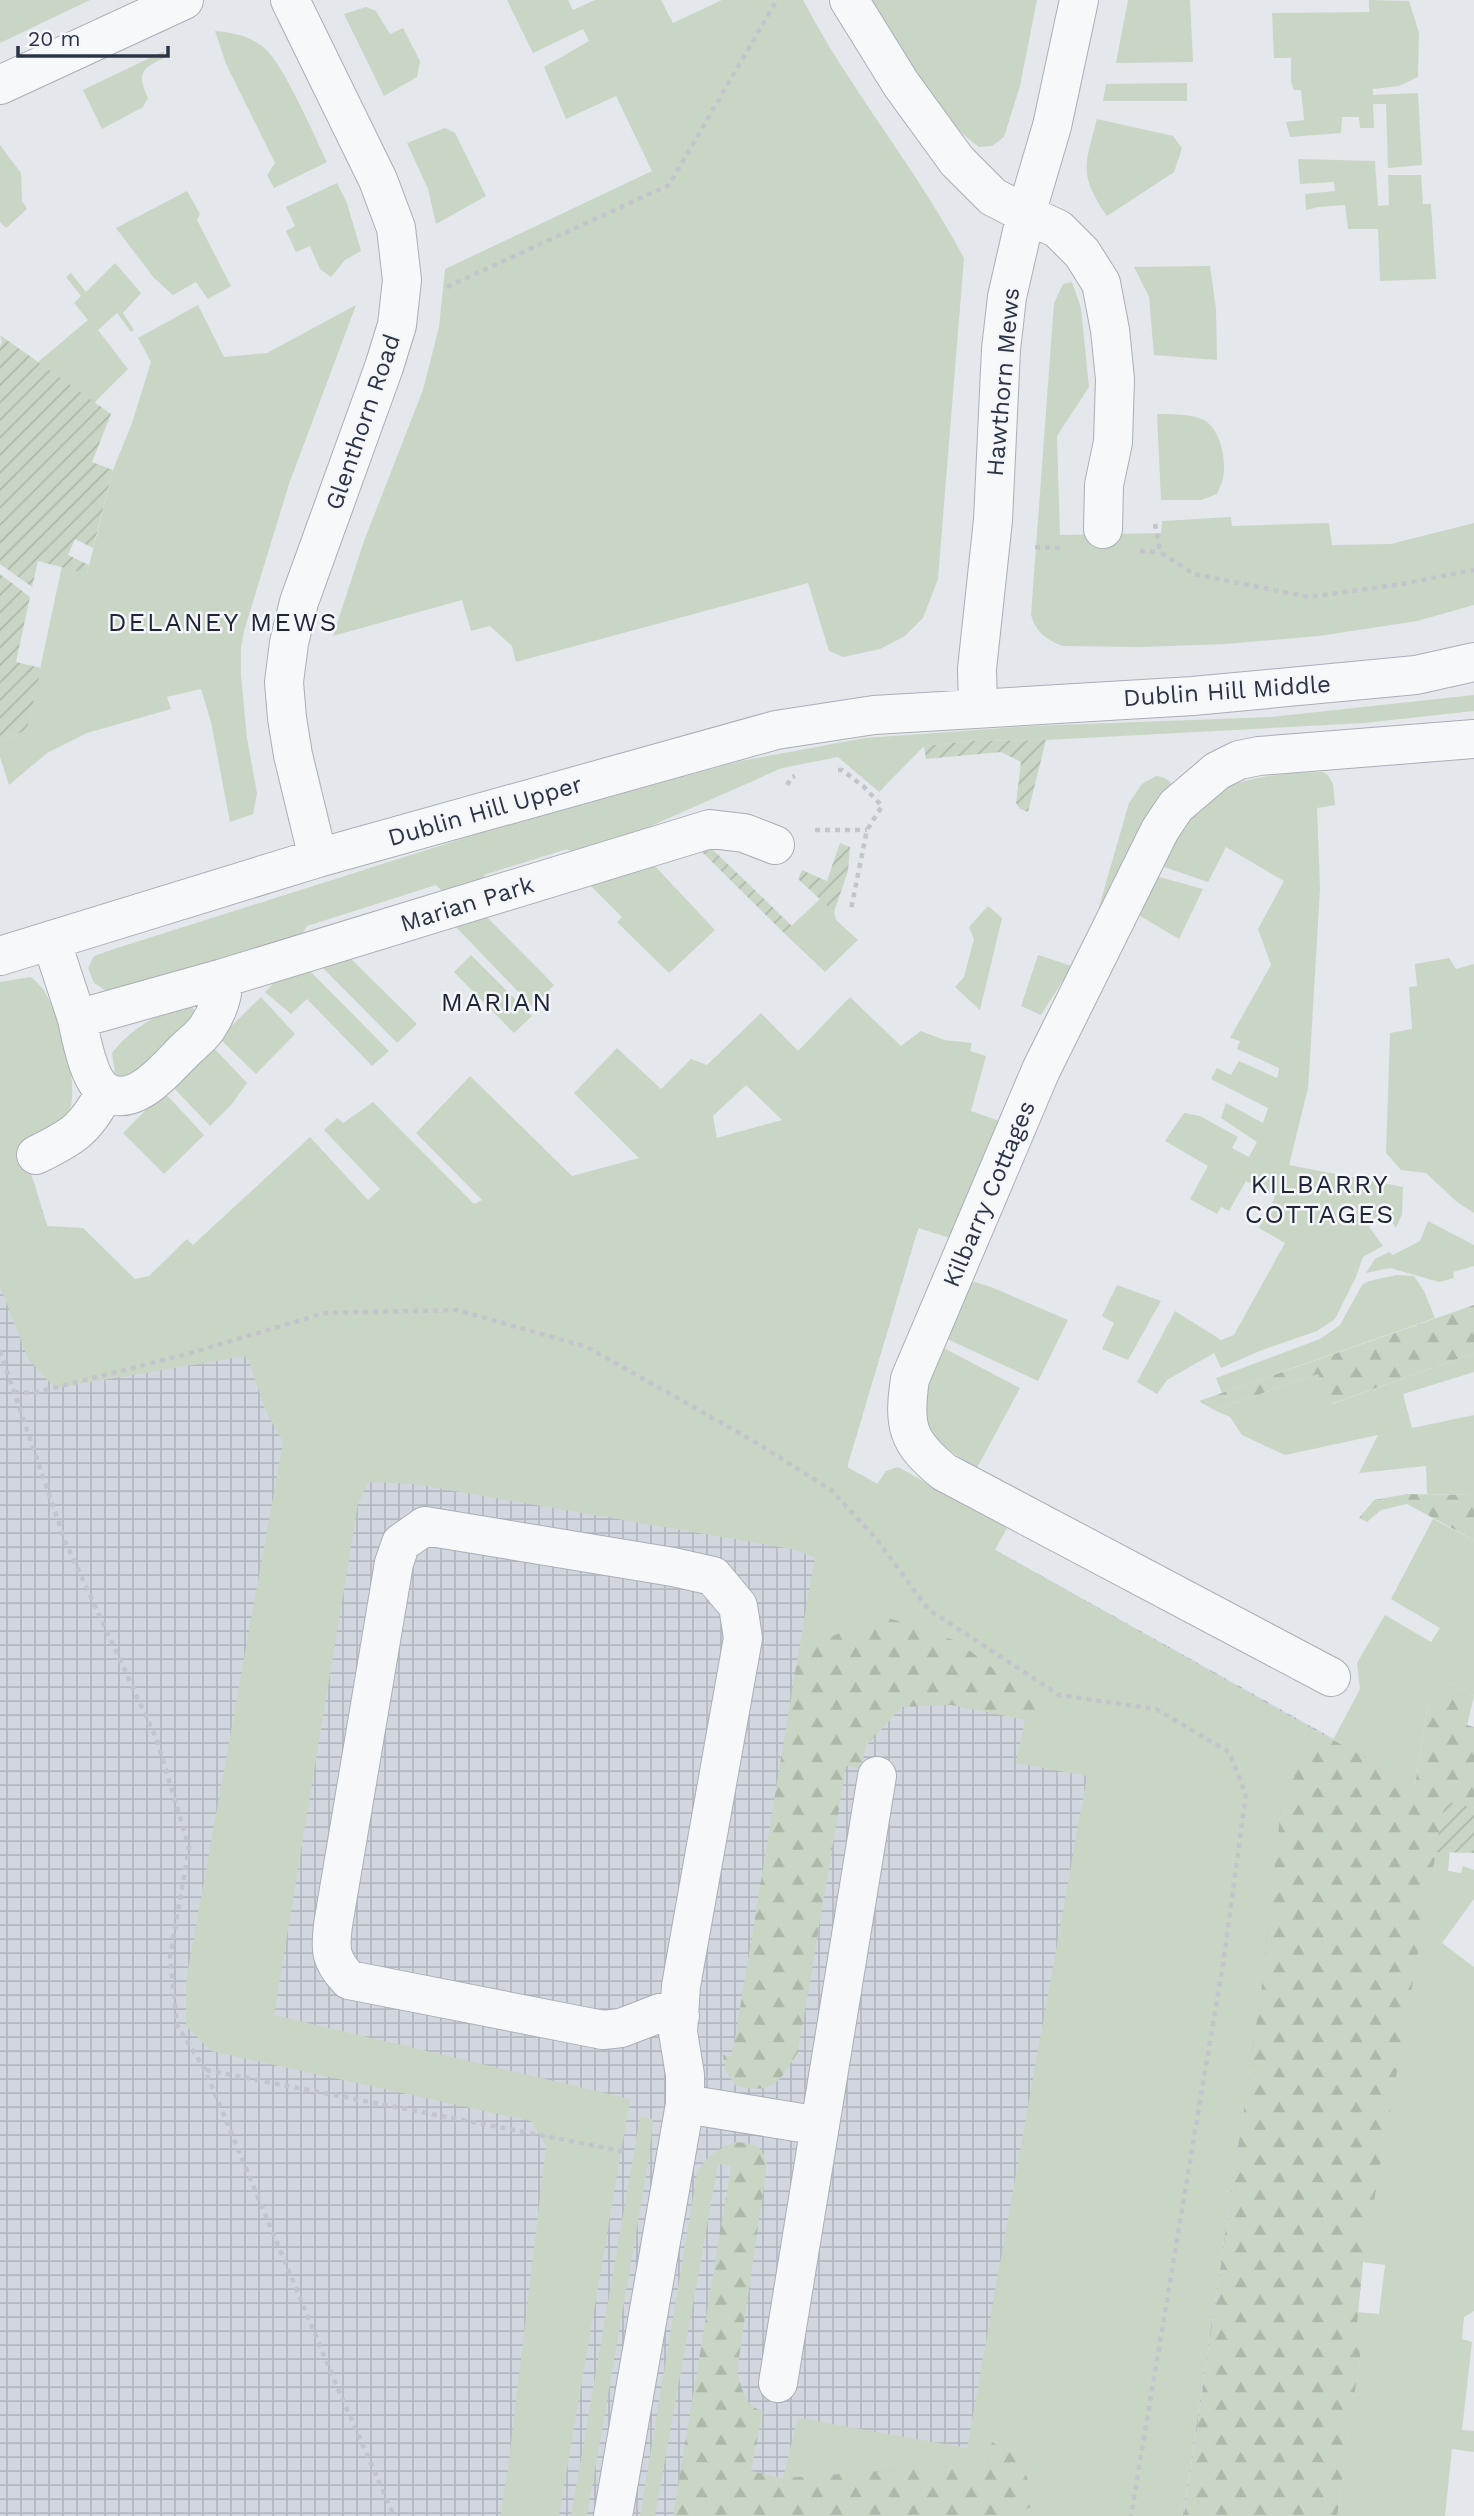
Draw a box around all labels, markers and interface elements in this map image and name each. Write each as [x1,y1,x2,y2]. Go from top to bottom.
scale bar [18,14,168,58]
text: 20 m [28,26,80,51]
street label: Hawthorn Mews [981,286,1025,478]
street label: Glenthorn Road [320,330,406,514]
district label: DELANEY MEWS [108,607,338,637]
street label: Dublin Hill Middle [1122,670,1332,712]
street label: Dublin Hill Upper [385,770,585,852]
street label: Marian Park [397,870,538,938]
district label: MARIAN [441,987,553,1017]
street label: Kilbarry Cottages [937,1097,1041,1291]
district label: KILBARRY COTTAGES [1245,1169,1395,1229]

